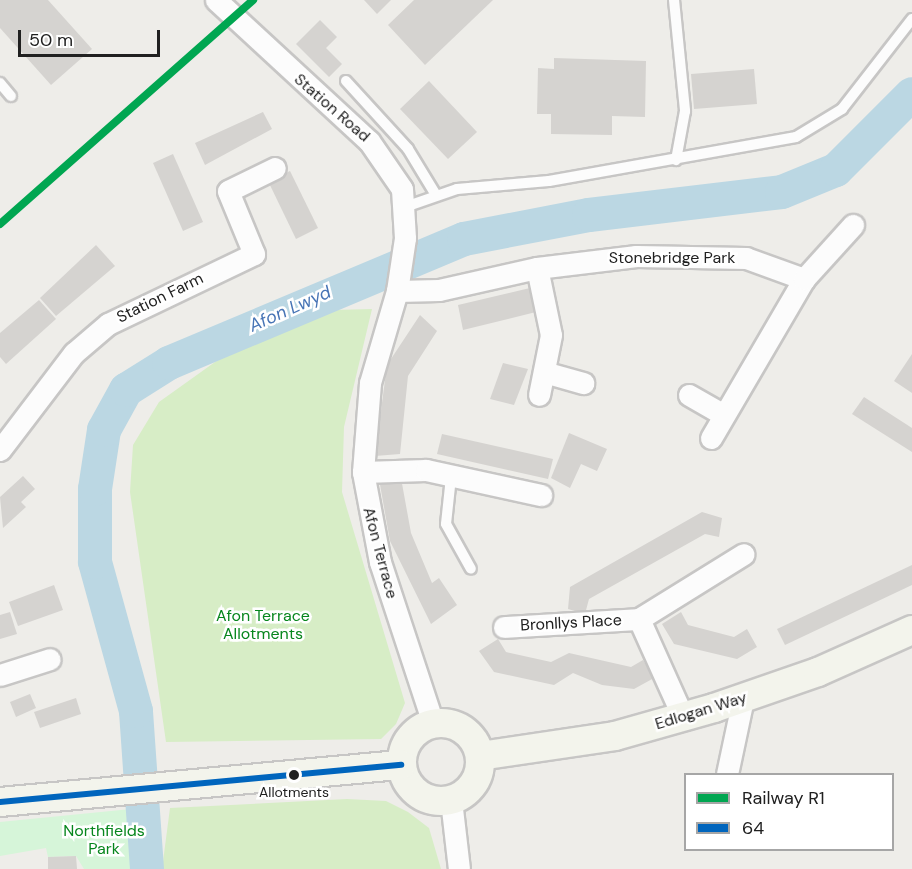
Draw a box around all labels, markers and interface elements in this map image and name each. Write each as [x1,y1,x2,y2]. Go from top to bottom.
scale bar [21,18,164,56]
text: 50 m [29,28,73,52]
street label: Station Road [290,70,374,146]
street label: Stonebridge Park [609,248,735,268]
street label: Station Farm [114,269,206,327]
water label: Afon Lwyd [246,281,334,337]
street label: Afon Terrace [359,505,401,601]
park label: Afon Terrace Allotments [216,606,310,644]
street label: Bronllys Place [520,611,622,635]
street label: Edlogan Way [653,688,749,734]
marker: Allotments [288,769,300,781]
legend [684,773,894,851]
place label: Allotments [259,784,329,800]
text: Railway R1 [742,786,825,810]
text: 64 [742,816,764,840]
park label: Northfields Park [63,821,145,859]

